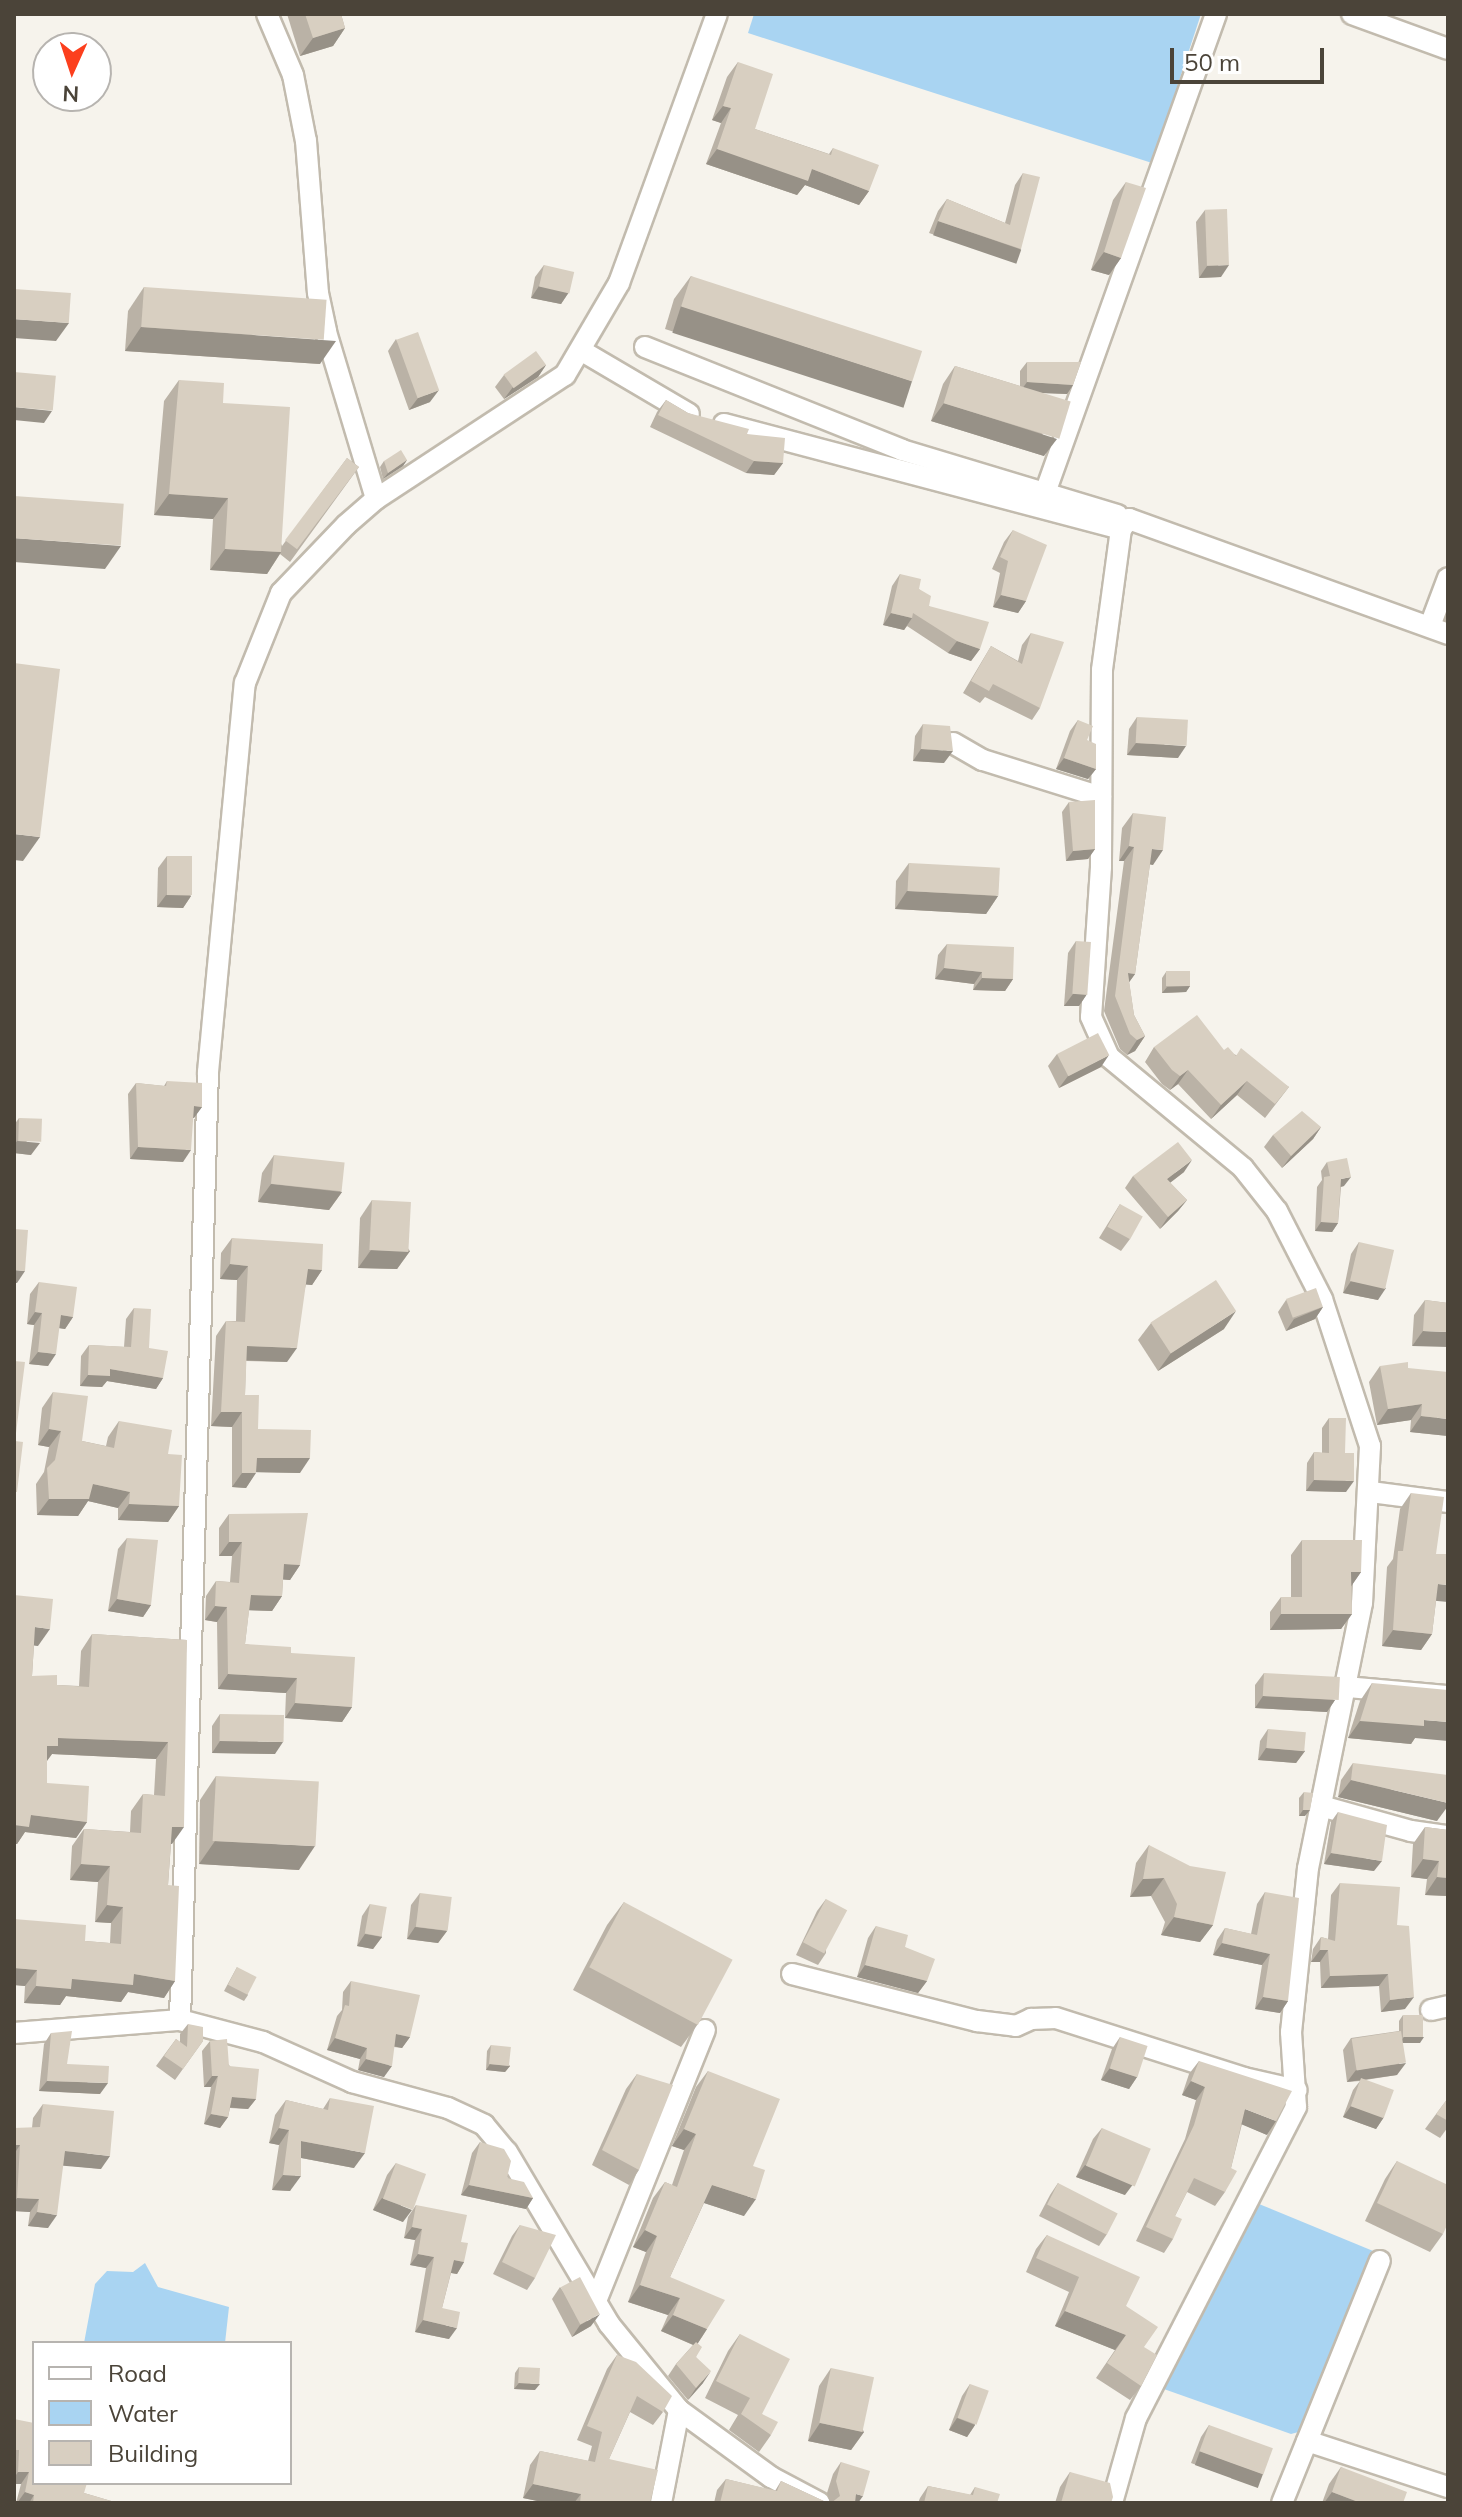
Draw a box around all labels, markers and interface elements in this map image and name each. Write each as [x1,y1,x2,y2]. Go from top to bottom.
north arrow [32,32,112,112]
scale bar [1174,32,1328,82]
text: 50 m [1184,47,1240,77]
text: N [62,80,80,108]
legend [32,2341,292,2485]
text: Road [108,2358,167,2388]
text: Water [108,2398,178,2428]
text: Building [108,2438,198,2468]

